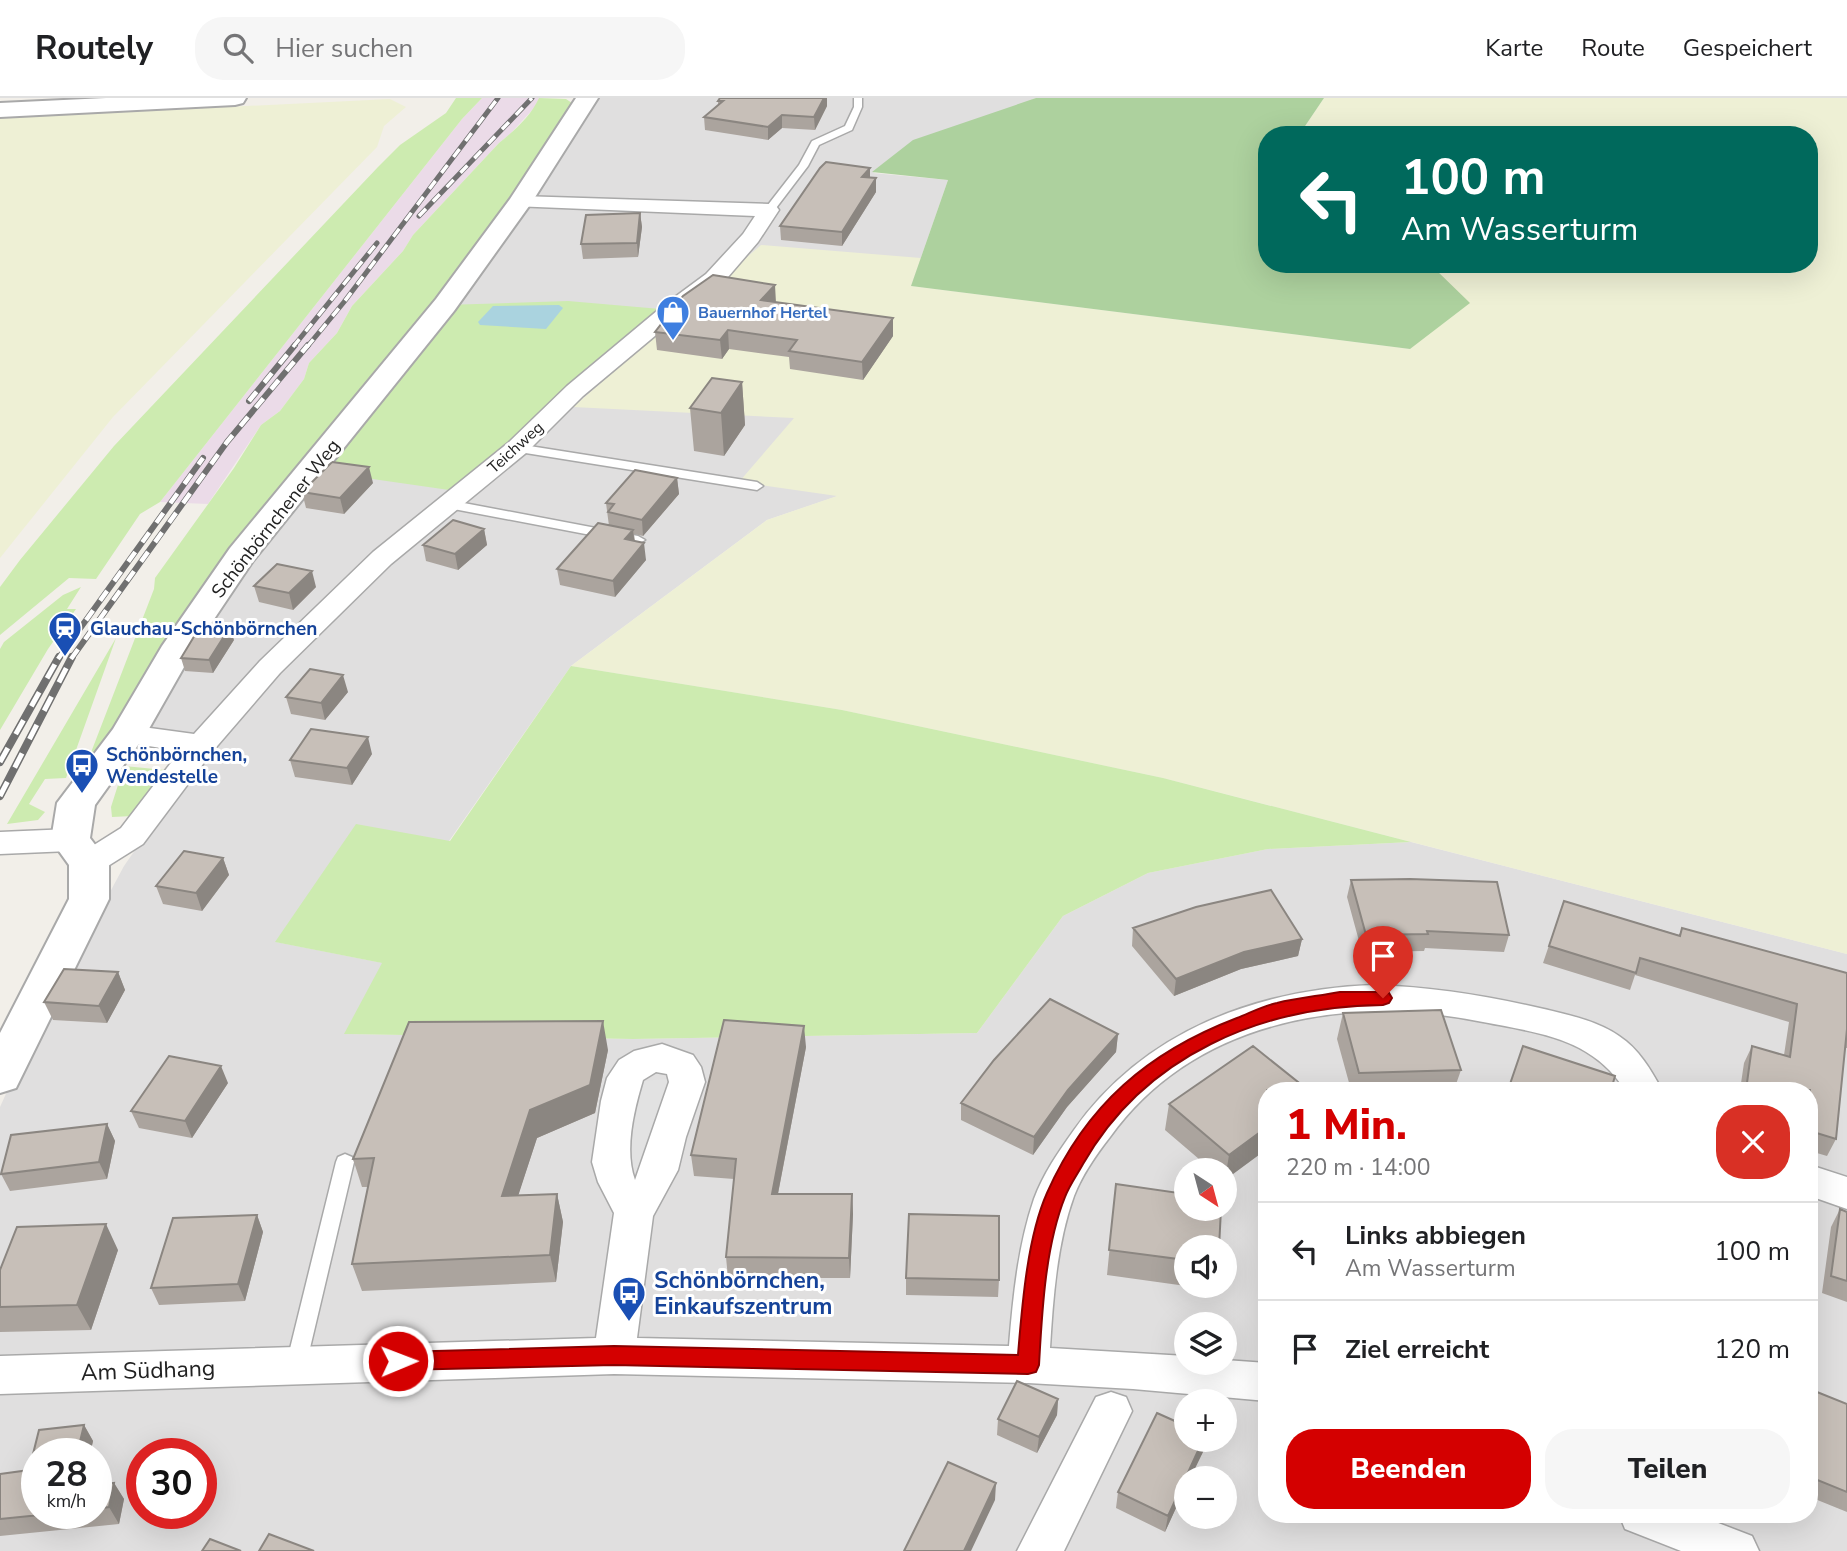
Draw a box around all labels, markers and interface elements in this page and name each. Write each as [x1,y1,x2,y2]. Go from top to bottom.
search box [195,17,685,80]
text: Routely [35,26,153,71]
icon: search [219,29,257,67]
text: Hier suchen [275,31,413,66]
text: Karte [1485,32,1543,64]
text: Route [1581,32,1645,64]
text: Gespeichert [1683,32,1812,64]
text: 100 m [1401,144,1545,211]
icon: left [1286,154,1377,245]
text: Am Wasserturm [1401,208,1638,251]
shop icon: Bauernhof Hertel [654,293,692,342]
place label: Bauernhof Hertel [698,302,828,324]
street label: Teichweg [483,417,548,479]
street label: Schönbörnchener Weg [205,434,346,604]
station icon: Glauchau-Schönbörnchen [46,609,84,658]
place label: Glauchau-Schönbörnchen [90,616,317,642]
place label: Schönbörnchen, Wendestelle [106,742,247,790]
bus stop icon: Schönbörnchen, Wendestelle [63,746,101,795]
pin [1353,926,1413,998]
icon: arrive [1364,937,1402,975]
text: 1 Min. [1286,1097,1407,1154]
button: close [1716,1105,1790,1179]
text: 220 m · 14:00 [1286,1152,1431,1183]
north arrow [1174,1158,1237,1222]
map controls [1174,1158,1237,1529]
text: Links abbiegen [1345,1218,1526,1253]
icon: left [1286,1232,1324,1270]
text: 100 m [1714,1234,1790,1269]
button: sound [1174,1235,1237,1298]
text: Am Wasserturm [1345,1253,1516,1284]
place label: Schönbörnchen, Einkaufszentrum [654,1265,832,1322]
bus stop icon: Schönbörnchen, Einkaufszentrum [610,1274,648,1323]
button: layers [1174,1312,1237,1375]
position arrow [361,1324,435,1398]
icon: arrive [1286,1330,1324,1368]
text: Ziel erreicht [1345,1332,1489,1367]
text: 120 m [1714,1332,1790,1367]
street label: Am Südhang [80,1353,216,1388]
button: + [1174,1389,1237,1452]
button: Beenden [1286,1429,1531,1509]
button: Teilen [1545,1429,1790,1509]
speed limit sign: 30 [126,1438,217,1529]
text: 28 [45,1451,88,1498]
button: − [1174,1466,1237,1529]
text: km/h [47,1489,86,1513]

